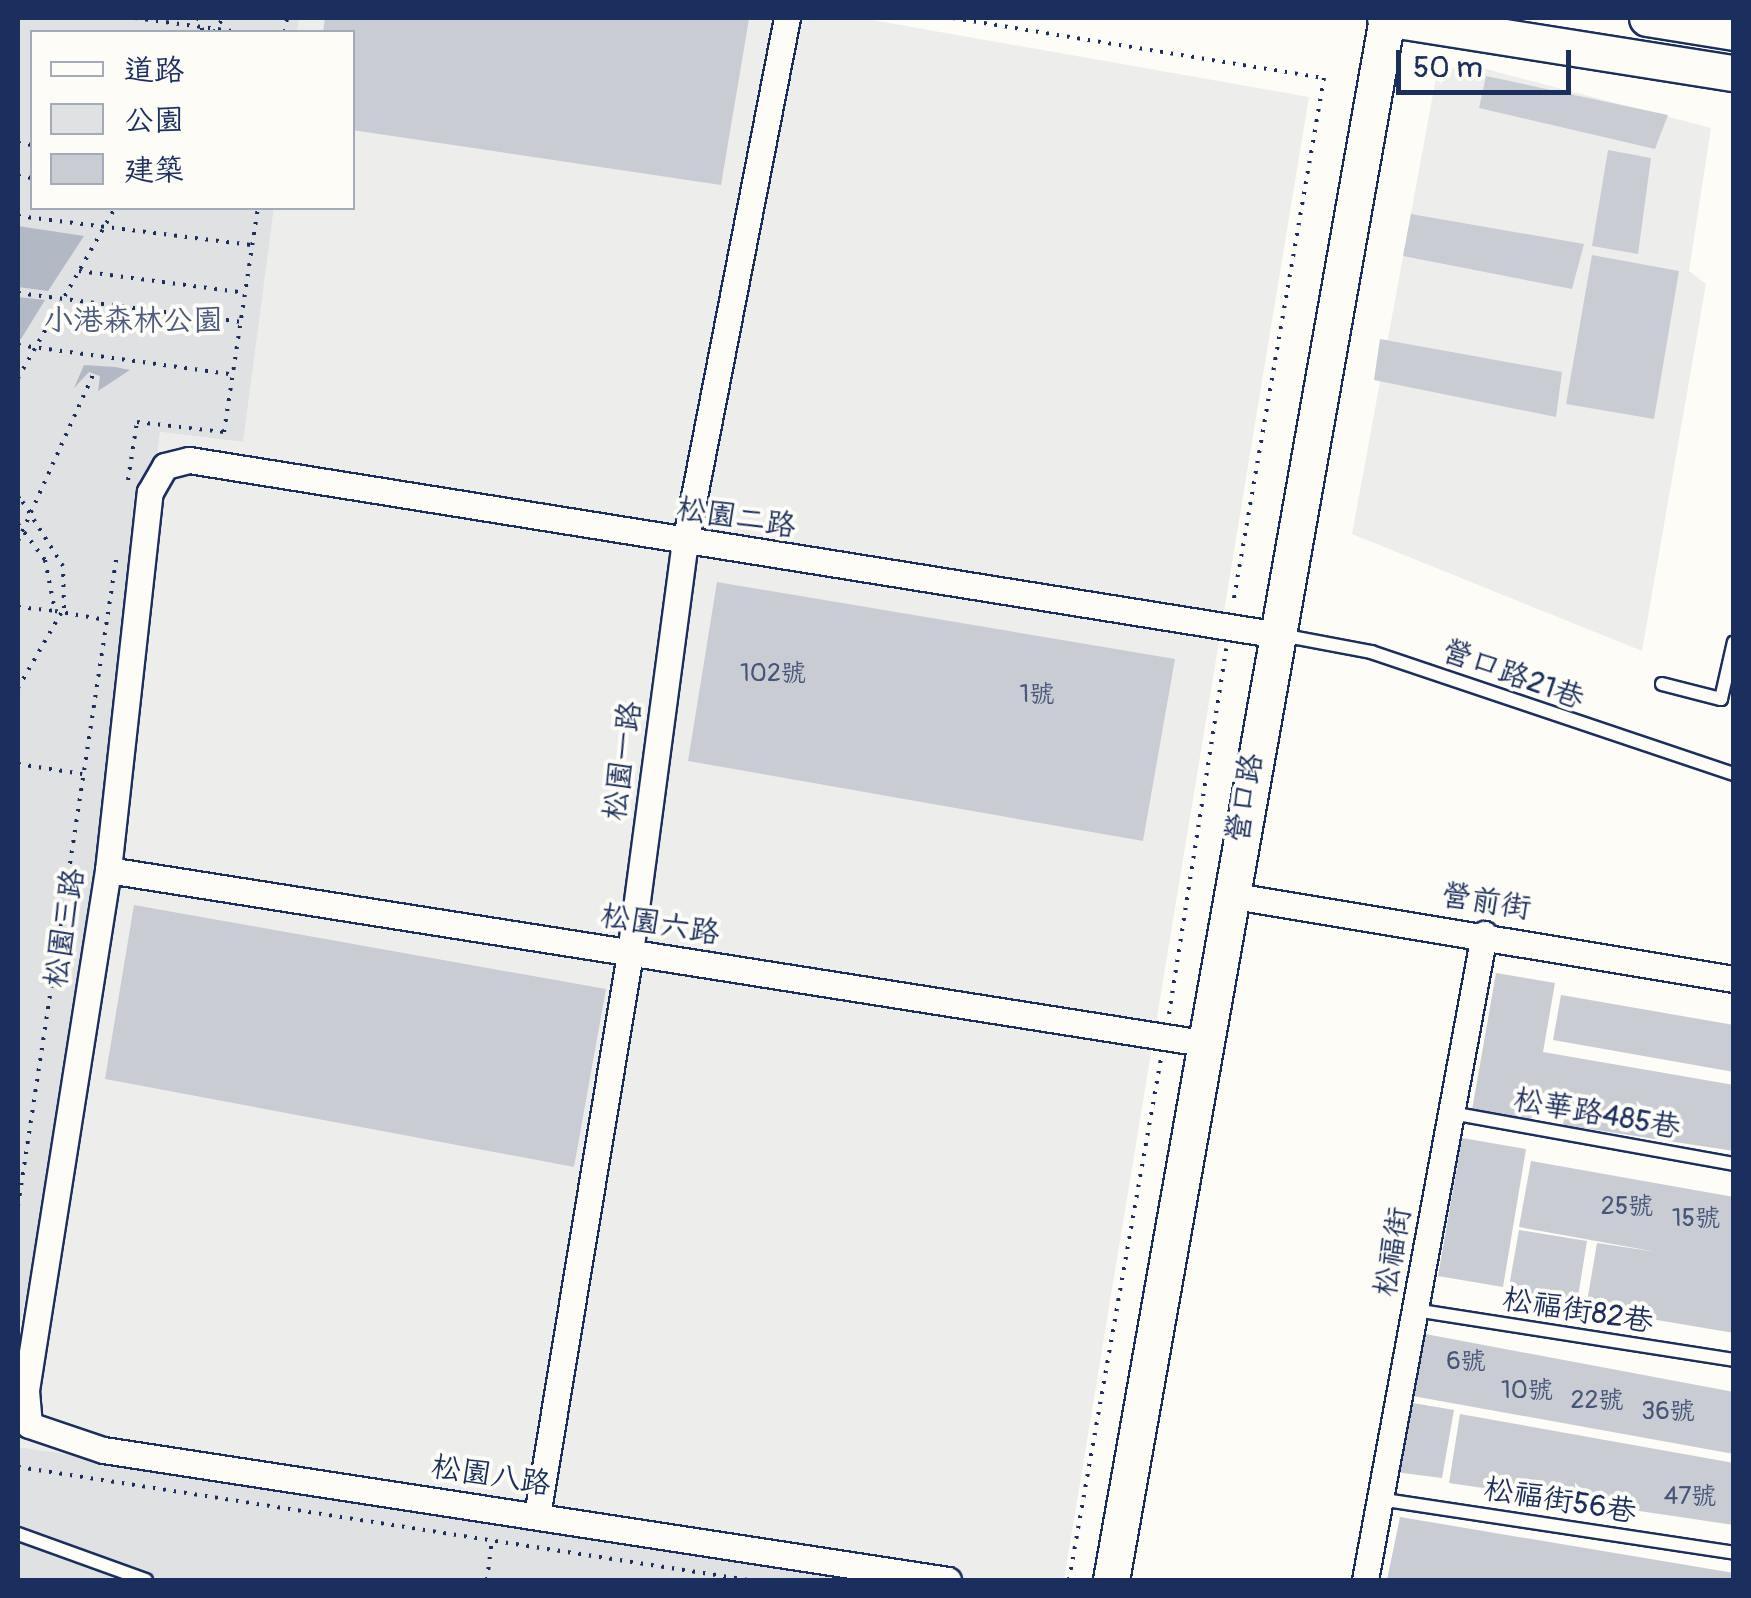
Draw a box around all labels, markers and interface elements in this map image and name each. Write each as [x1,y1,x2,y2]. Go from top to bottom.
legend [30,30,355,210]
scale bar [1401,30,1576,92]
text: 50 m [1413,49,1483,86]
text: 道路 [124,52,184,89]
text: 公園 [124,102,184,139]
text: 建築 [124,152,184,189]
park label: 小港森林公園 [43,303,223,339]
street label: 松園二路 [674,491,798,545]
street label: 營口路21巷 [1437,633,1589,717]
house number: 102號 [740,659,806,689]
house number: 1號 [1020,680,1054,710]
street label: 松園一路 [597,699,649,823]
street label: 營口路 [1219,751,1271,845]
street label: 松園三路 [38,866,92,990]
street label: 營前街 [1439,877,1533,927]
street label: 松園六路 [598,898,722,952]
street label: 松華路485巷 [1511,1082,1683,1146]
house number: 25號 [1601,1192,1653,1222]
house number: 15號 [1672,1204,1720,1234]
street label: 松福街 [1367,1205,1419,1299]
street label: 松福街82巷 [1500,1281,1656,1341]
house number: 6號 [1446,1347,1486,1377]
house number: 10號 [1501,1376,1553,1406]
house number: 22號 [1571,1386,1623,1416]
house number: 36號 [1641,1397,1695,1427]
street label: 松園八路 [429,1449,553,1503]
street label: 松福街56巷 [1481,1471,1639,1531]
house number: 47號 [1664,1482,1716,1512]

